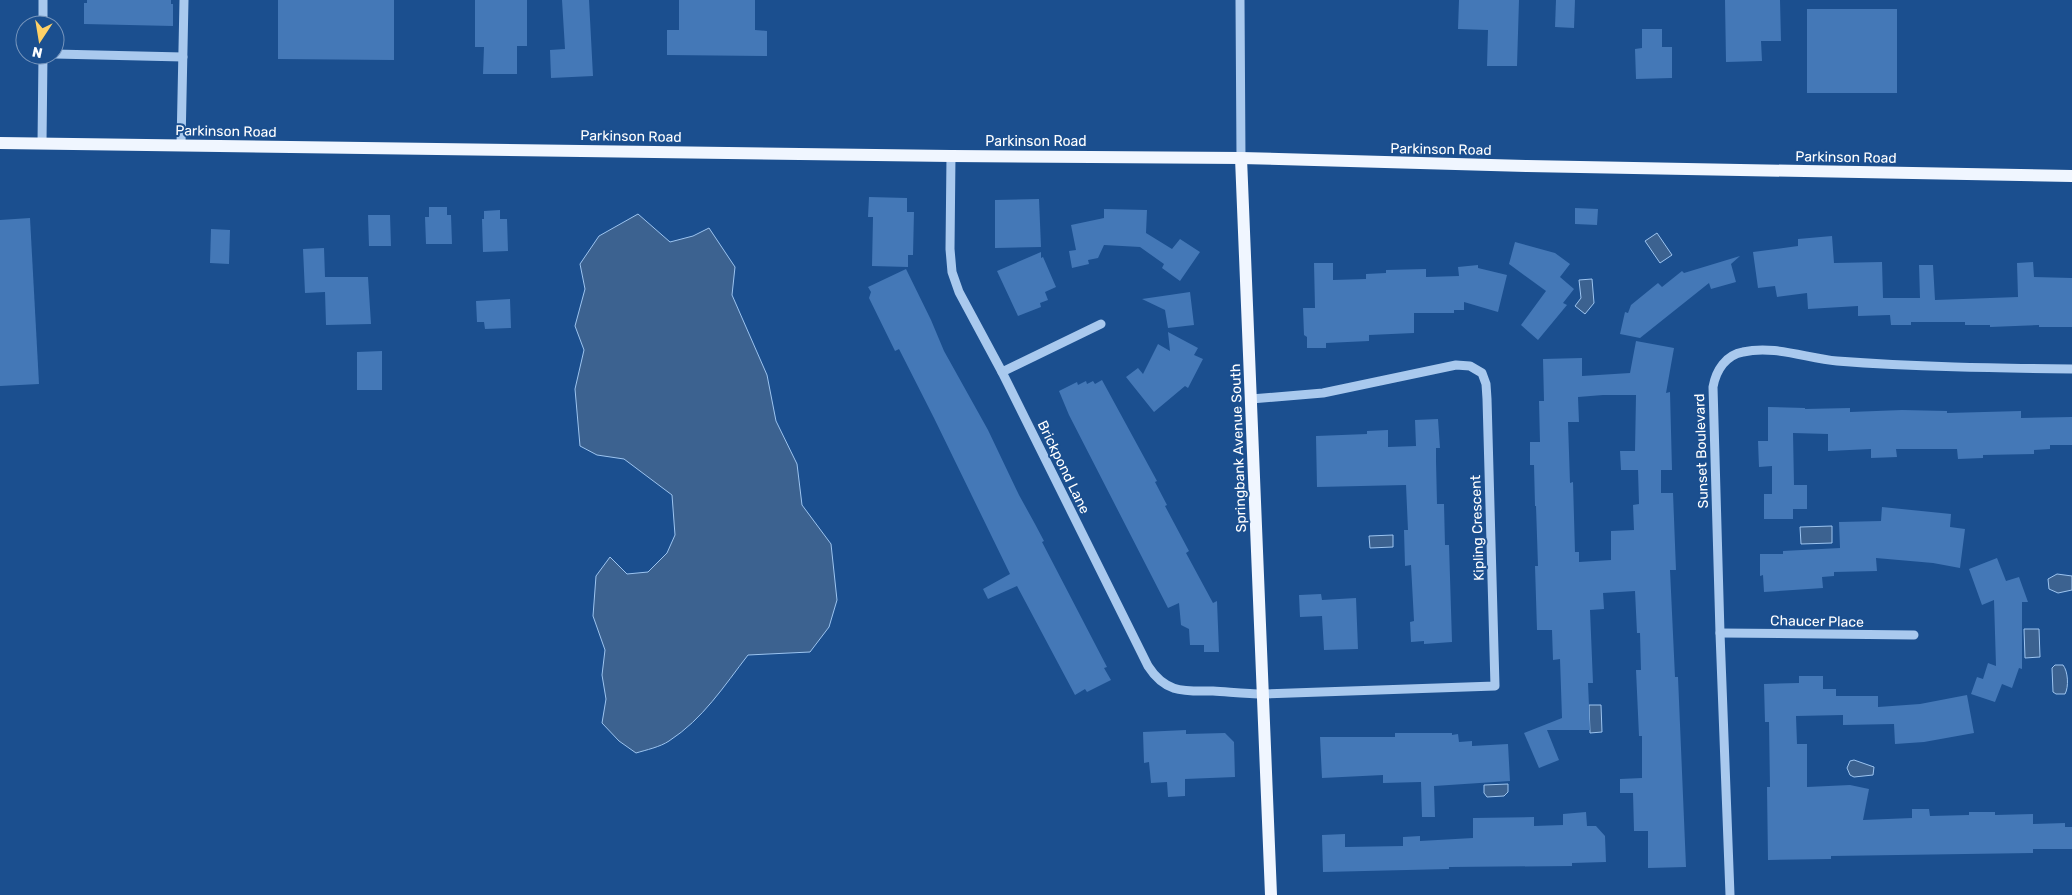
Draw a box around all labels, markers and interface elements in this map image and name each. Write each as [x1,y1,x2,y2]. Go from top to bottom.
north arrow [15,15,65,65]
text: N [31,43,44,62]
street label: Parkinson Road [175,122,277,141]
street label: Parkinson Road [580,127,682,146]
street label: Parkinson Road [985,133,1087,150]
street label: Parkinson Road [1390,140,1492,159]
street label: Parkinson Road [1795,148,1897,167]
street label: Springbank Avenue South [1227,363,1250,533]
street label: Sunset Boulevard [1691,393,1712,509]
street label: Brickpond Lane [1034,418,1094,517]
street label: Kipling Crescent [1467,474,1488,581]
street label: Chaucer Place [1770,612,1864,631]

